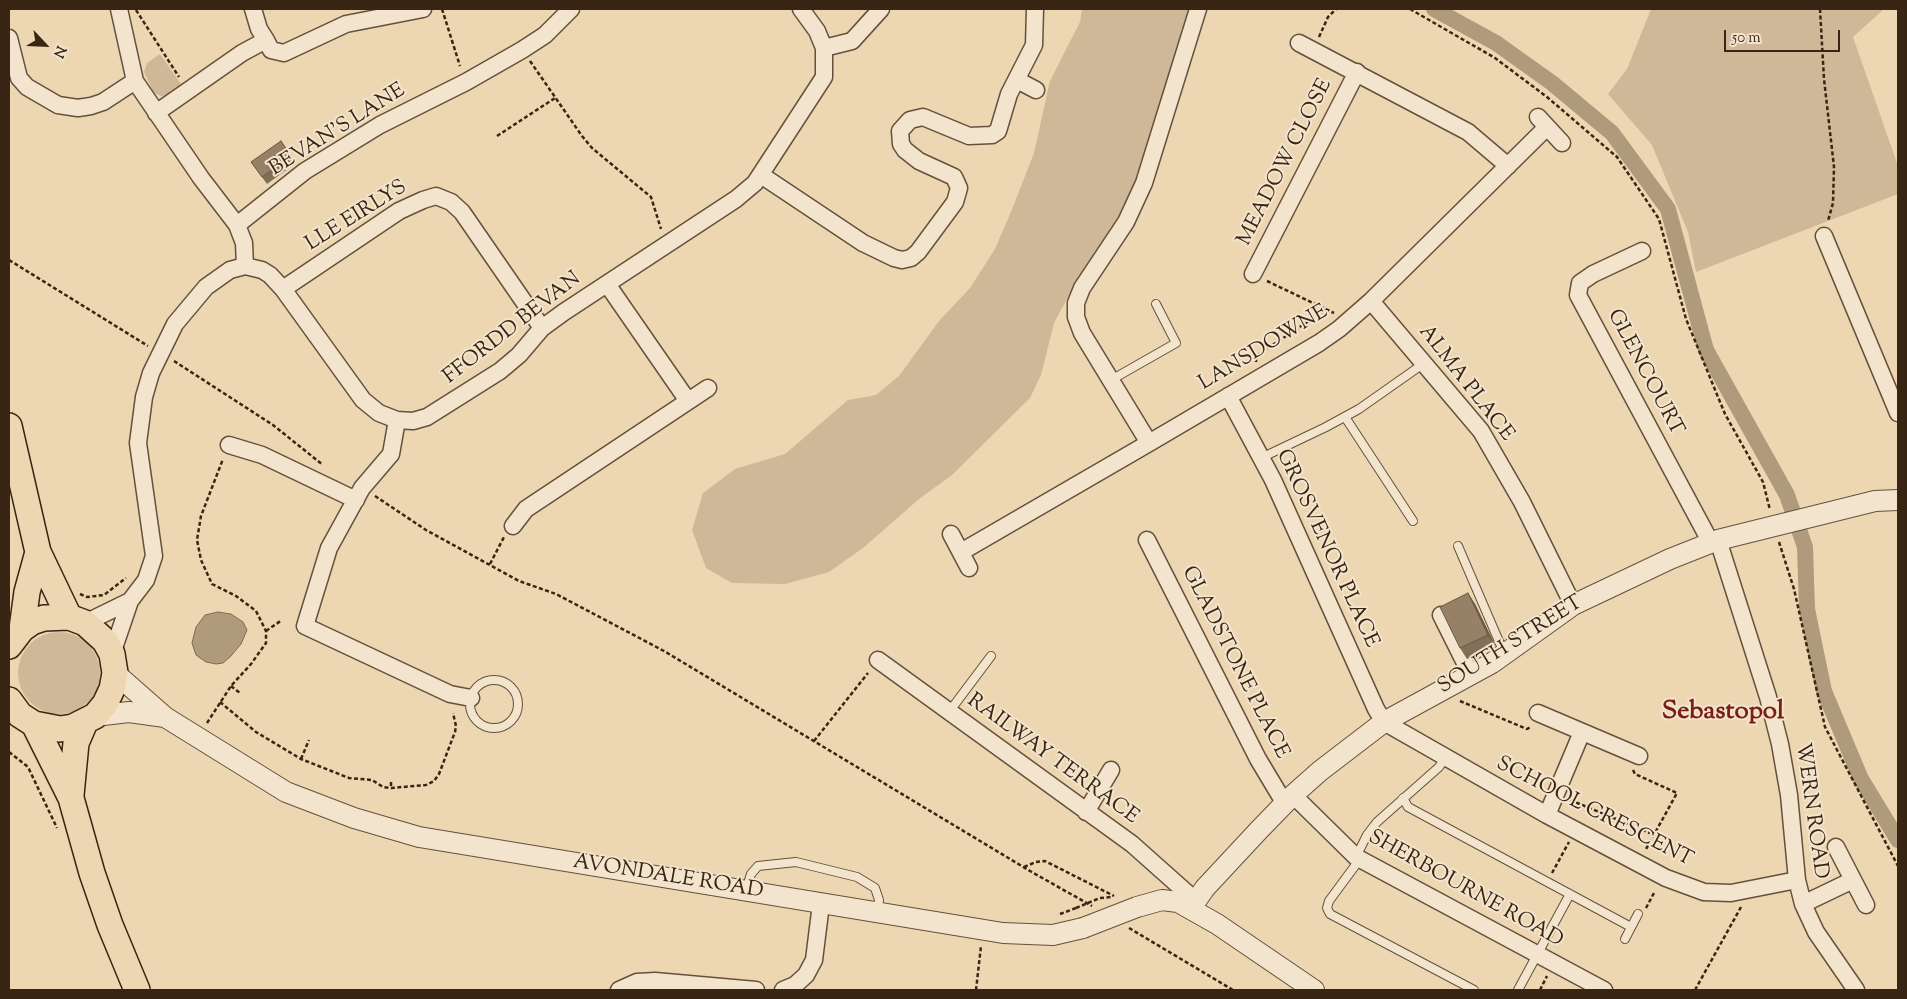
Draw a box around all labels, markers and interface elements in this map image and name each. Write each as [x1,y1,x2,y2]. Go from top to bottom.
north arrow [20,20,70,70]
scale bar [1727,20,1843,52]
text: 50 m [1732,28,1761,49]
text: N [47,42,70,61]
street label: MEADOW CLOSE [1233,75,1339,251]
street label: BEVAN'S LANE [265,79,411,183]
street label: LLE EIRLYS [302,176,412,258]
street label: FFORDD BEVAN [439,267,587,391]
street label: LANSDOWNE [1195,301,1333,397]
street label: GLENCOURT [1600,306,1688,440]
street label: ALMA PLACE [1412,321,1518,447]
street label: GROSVENOR PLACE [1269,446,1383,652]
street label: GLADSTONE PLACE [1175,563,1293,763]
street label: SOUTH STREET [1434,591,1588,701]
street label: RAILWAY TERRACE [961,689,1143,831]
district label: Sebastopol [1662,698,1784,730]
street label: WERN ROAD [1788,741,1832,881]
street label: SCHOOL CRESCENT [1491,752,1697,874]
street label: SHERBOURNE ROAD [1363,826,1567,954]
street label: AVONDALE ROAD [571,851,765,905]

